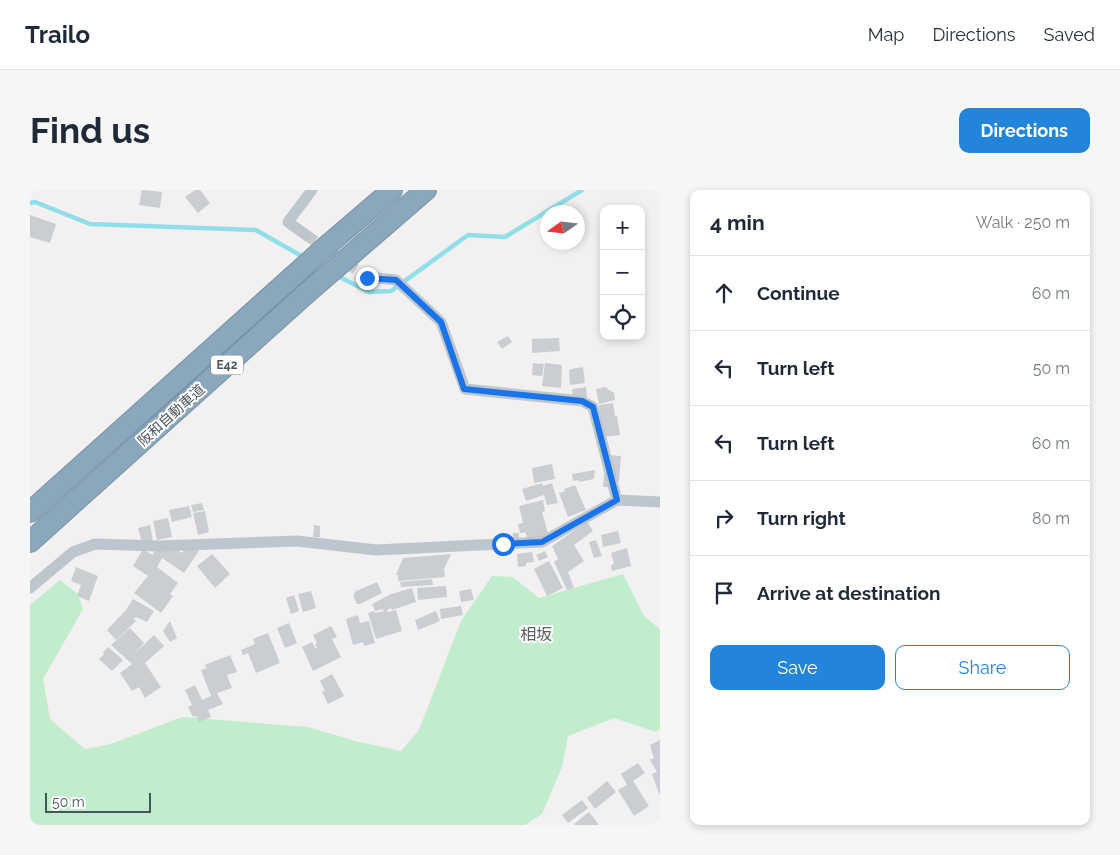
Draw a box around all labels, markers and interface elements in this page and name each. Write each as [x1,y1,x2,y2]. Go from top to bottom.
text: Trailo [25,20,90,49]
text: Map [868,24,904,45]
text: Directions [932,24,1016,45]
text: Saved [1044,24,1095,45]
button: Directions [959,108,1090,153]
text: Find us [30,110,150,151]
north arrow [540,205,585,250]
map controls [600,205,645,340]
button: + [600,205,645,250]
text: 4 min [710,210,765,235]
text: Walk · 250 m [976,213,1070,232]
button: − [600,250,645,295]
route end [356,267,379,290]
icon: ahead [710,279,738,307]
text: Continue [757,282,840,304]
text: 60 m [1032,284,1070,303]
button: locate [600,295,645,340]
icon: left [710,354,738,382]
road number: E42 [211,356,243,374]
text: Turn left [757,357,834,379]
text: 50 m [1033,359,1070,378]
street label: 阪和自動車道 [134,381,208,449]
icon: left [710,429,738,457]
text: Turn left [757,432,834,454]
text: 60 m [1032,434,1070,453]
icon: right [710,504,738,532]
text: Turn right [757,507,846,529]
text: 80 m [1032,509,1070,528]
route start [492,533,515,556]
icon: arrive [710,579,738,607]
text: Arrive at destination [757,582,941,604]
district label: 相坂 [520,625,552,644]
button: Save [710,645,885,690]
button: Share [895,645,1070,690]
scale bar [45,790,151,813]
text: 50 m [52,794,85,810]

